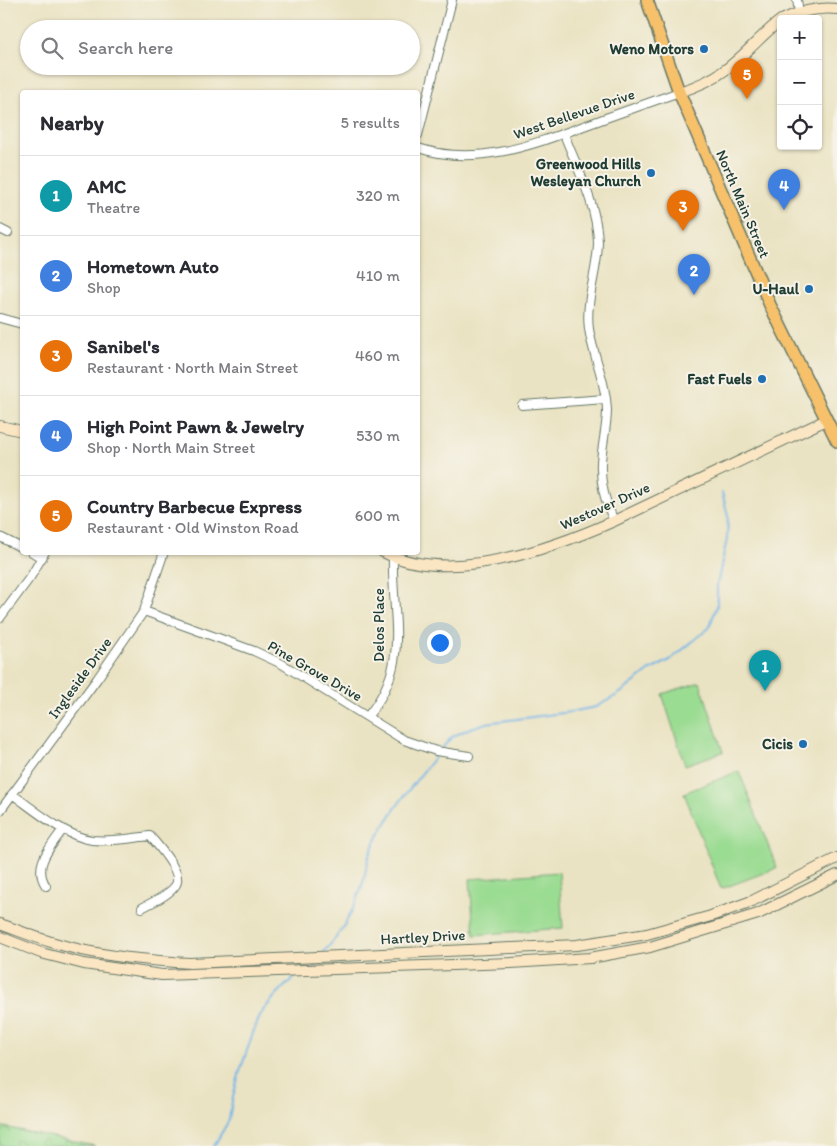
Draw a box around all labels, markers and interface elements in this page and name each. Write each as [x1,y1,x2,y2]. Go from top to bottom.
map controls [777,15,822,150]
button: + [777,15,822,60]
search box [20,20,420,75]
icon: search [38,34,66,62]
text: Search here [78,36,173,59]
place label: Weno Motors [609,40,694,58]
marker: Weno Motors [698,43,710,55]
pin: 5 [731,58,763,99]
button: − [777,60,822,105]
street label: West Bellevue Drive [511,85,637,143]
button: locate [777,105,822,150]
text: Nearby [40,110,104,135]
text: 5 results [340,113,400,132]
street label: North Main Street [712,147,774,261]
place label: Greenwood Hills Wesleyan Church [530,155,641,191]
marker: Greenwood Hills Wesleyan Church [645,167,657,179]
pin: 4 [768,169,800,210]
text: AMC [87,175,126,198]
text: 1 [52,186,60,205]
text: 320 m [356,186,400,205]
pin: 3 [667,190,699,231]
text: Theatre [87,198,140,217]
pin: 2 [678,254,710,295]
text: Hometown Auto [87,255,219,278]
text: 2 [52,266,60,285]
text: 410 m [356,266,400,285]
text: Shop [87,278,121,297]
place label: U-Haul [752,280,800,298]
marker: U-Haul [803,283,815,295]
text: Sanibel's [87,335,160,358]
text: 3 [52,346,60,365]
text: 460 m [355,346,400,365]
text: Restaurant · North Main Street [87,358,298,377]
place label: Fast Fuels [687,370,752,388]
marker: Fast Fuels [756,373,768,385]
text: High Point Pawn & Jewelry [87,415,304,438]
text: 4 [51,426,61,445]
text: 530 m [356,426,400,445]
text: Shop · North Main Street [87,438,255,457]
street label: Westover Drive [557,478,653,534]
text: Country Barbecue Express [87,495,302,518]
text: 5 [52,506,60,525]
text: 600 m [355,506,400,525]
text: Restaurant · Old Winston Road [87,518,299,537]
street label: Delos Place [370,588,388,662]
your location [427,630,453,656]
street label: Ingleside Drive [44,634,116,722]
street label: Pine Grove Drive [264,637,366,705]
pin: 1 [749,650,781,691]
place label: Cicis [762,735,793,753]
marker: Cicis [797,738,809,750]
street label: Hartley Drive [380,926,466,948]

